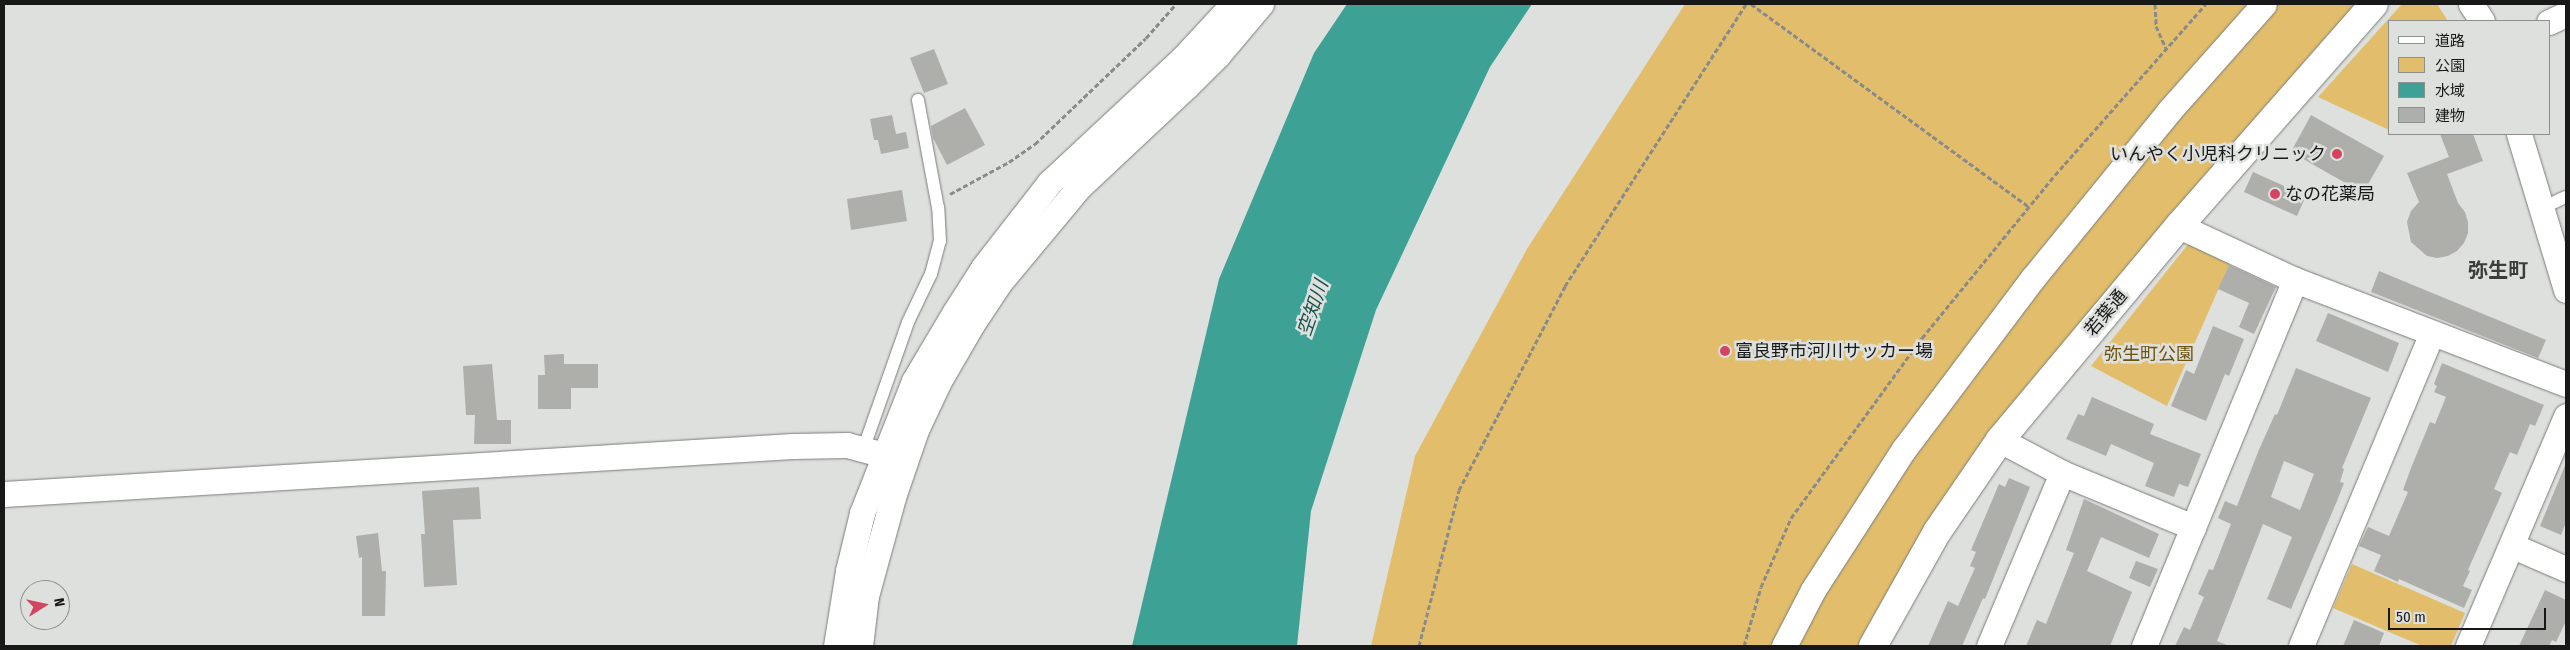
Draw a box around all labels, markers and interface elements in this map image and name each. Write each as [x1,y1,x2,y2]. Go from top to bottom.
legend [2388,20,2550,135]
text: 道路 [2435,32,2465,50]
text: 公園 [2435,57,2465,75]
text: 水域 [2435,82,2465,100]
text: 建物 [2435,107,2465,125]
place label: いんやく小児科クリニック [2110,143,2326,165]
marker: いんやく小児科クリニック [2330,147,2344,161]
place label: なの花薬局 [2285,183,2375,205]
marker: なの花薬局 [2269,188,2281,200]
district label: 弥生町 [2468,258,2528,282]
water label: 空知川 [1293,277,1333,339]
street label: 若葉通 [2080,285,2132,341]
place label: 富良野市河川サッカー場 [1735,340,1933,362]
park label: 弥生町公園 [2104,343,2194,365]
marker: 富良野市河川サッカー場 [1719,345,1731,357]
north arrow [20,580,70,630]
text: N [50,597,68,608]
scale bar [2390,598,2548,630]
text: 50 m [2396,608,2426,626]

